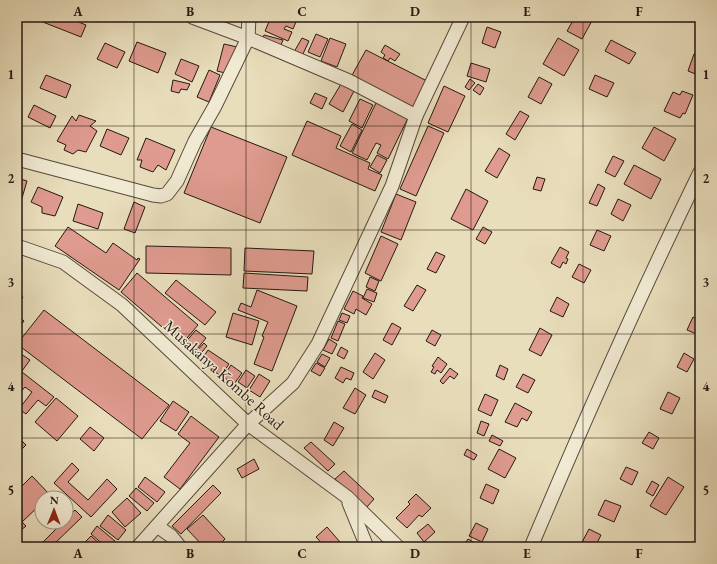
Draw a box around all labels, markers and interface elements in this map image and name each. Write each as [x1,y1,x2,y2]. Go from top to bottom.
text: A [72,3,83,20]
text: B [186,3,194,20]
text: C [297,3,307,20]
text: D [410,3,420,20]
text: E [523,3,531,20]
text: F [635,3,643,20]
text: 1 [8,66,15,83]
text: 1 [703,66,710,83]
text: 2 [8,170,15,187]
text: 2 [703,170,710,187]
text: 3 [8,274,15,291]
text: 3 [703,274,710,291]
street label: Musakanya Kombe Road [159,315,289,435]
text: 4 [8,378,15,395]
text: 4 [703,378,710,395]
text: 5 [8,482,14,499]
text: 5 [703,482,709,499]
north arrow [34,490,74,530]
text: N [50,493,59,507]
text: A [72,545,83,562]
text: B [186,545,194,562]
text: C [297,545,307,562]
text: D [410,545,420,562]
text: E [523,545,531,562]
text: F [635,545,643,562]

